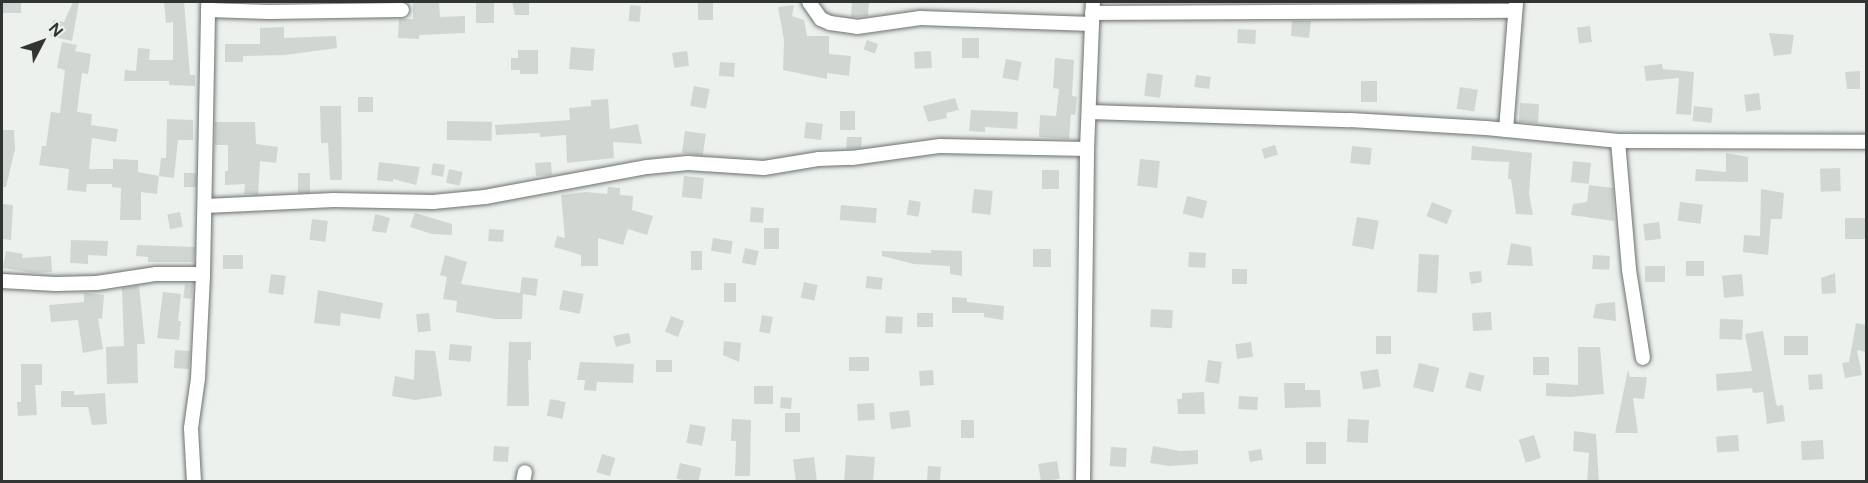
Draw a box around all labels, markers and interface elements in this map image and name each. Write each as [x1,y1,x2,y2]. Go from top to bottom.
north arrow [12,12,72,72]
text: N [45,19,67,41]

